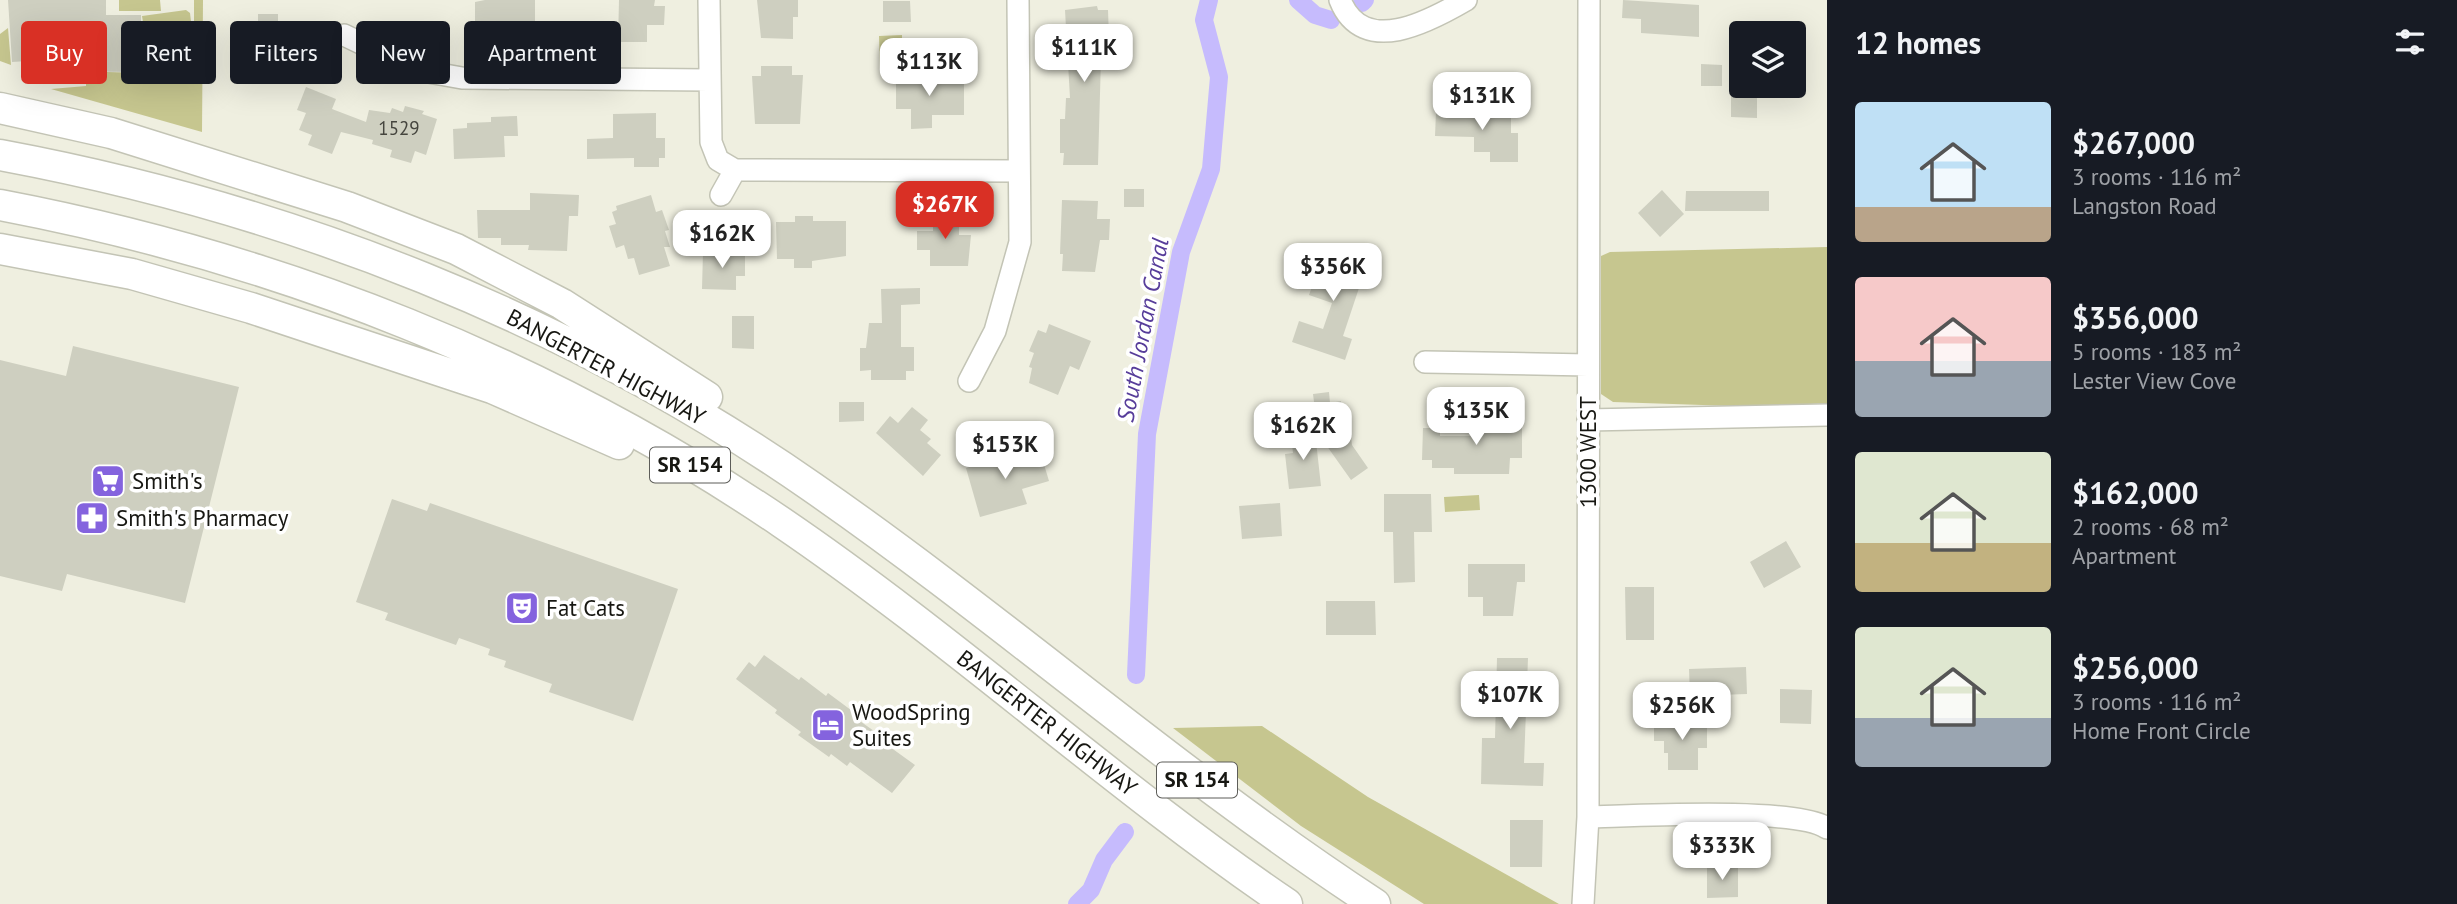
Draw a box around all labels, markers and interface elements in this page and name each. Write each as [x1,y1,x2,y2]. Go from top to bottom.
chip: Buy [21,21,107,84]
chip: Rent [121,21,216,84]
chip: Filters [230,21,342,84]
chip: New [356,21,450,84]
chip: Apartment [464,21,621,84]
map controls [1729,21,1806,98]
button: layers [1729,21,1806,98]
text: 12 homes [1855,23,1981,62]
icon: filters [2391,23,2429,61]
pin: $111K [1035,24,1133,84]
text: $111K [1051,32,1117,61]
pin: $113K [880,38,978,98]
text: $113K [896,46,962,75]
pin: $131K [1433,72,1531,132]
text: $131K [1449,80,1515,109]
house number: 1529 [378,116,420,140]
text: $267,000 [2072,123,2195,162]
icon: home [1911,130,1995,214]
text: 3 rooms · 116 m² [2072,162,2241,191]
pin: $267K [896,182,994,241]
text: $267K [912,189,978,218]
text: Langston Road [2072,191,2217,220]
pin: $162K [673,210,771,270]
text: $162K [689,218,755,247]
water label: South Jordan Canal [1109,235,1176,425]
pin: $356K [1284,244,1382,303]
text: $356K [1300,251,1366,280]
text: $356,000 [2072,298,2199,337]
street label: BANGERTER HIGHWAY [502,302,711,431]
icon: home [1911,305,1995,389]
text: 5 rooms · 183 m² [2072,337,2241,366]
text: Lester View Cove [2072,366,2236,395]
pin: $135K [1427,388,1525,447]
text: $135K [1443,395,1509,424]
street label: 1300 WEST [1573,396,1602,508]
pin: $162K [1254,402,1352,462]
text: $162K [1270,410,1336,439]
pin: $153K [956,421,1054,481]
text: $153K [972,429,1038,458]
road number: SR 154 [650,448,730,482]
supermarket icon: Smith's [89,462,127,500]
place label: Smith's [132,466,203,495]
text: $162,000 [2072,473,2199,512]
icon: home [1911,480,1995,564]
pharmacy icon: Smith's Pharmacy [73,499,111,537]
place label: Smith's Pharmacy [116,503,289,532]
text: 2 rooms · 68 m² [2072,512,2229,541]
text: Apartment [2072,541,2176,570]
theatre icon: Fat Cats [503,589,541,627]
place label: Fat Cats [546,593,625,622]
street label: BANGERTER HIGHWAY [951,643,1143,802]
text: $256,000 [2072,648,2199,687]
icon: home [1911,655,1995,739]
pin: $107K [1461,672,1559,731]
text: $107K [1477,679,1543,708]
pin: $256K [1633,682,1731,742]
text: 3 rooms · 116 m² [2072,687,2241,716]
text: $256K [1649,690,1715,719]
place label: WoodSpring Suites [852,697,971,752]
hotel icon: WoodSpring Suites [809,706,847,744]
text: Home Front Circle [2072,716,2251,745]
road number: SR 154 [1157,762,1237,798]
pin: $333K [1673,822,1771,882]
text: $333K [1689,830,1755,859]

